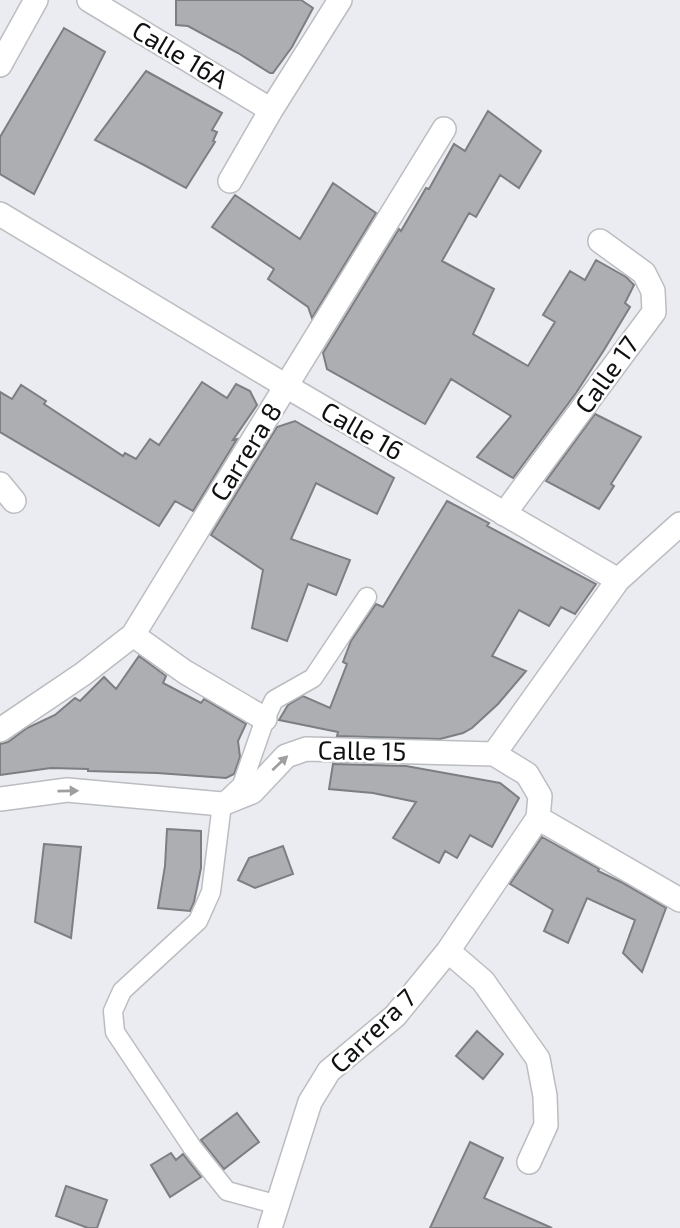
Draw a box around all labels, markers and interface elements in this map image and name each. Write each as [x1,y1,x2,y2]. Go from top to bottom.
street label: Calle 16A [127,13,234,94]
street label: Calle 17 [567,329,644,419]
street label: Calle 16 [316,394,409,466]
street label: Carrera 8 [202,396,287,506]
street label: Calle 15 [317,733,407,766]
one-way arrow [271,755,289,771]
one-way arrow [57,785,79,797]
street label: Carrera 7 [323,981,421,1078]

